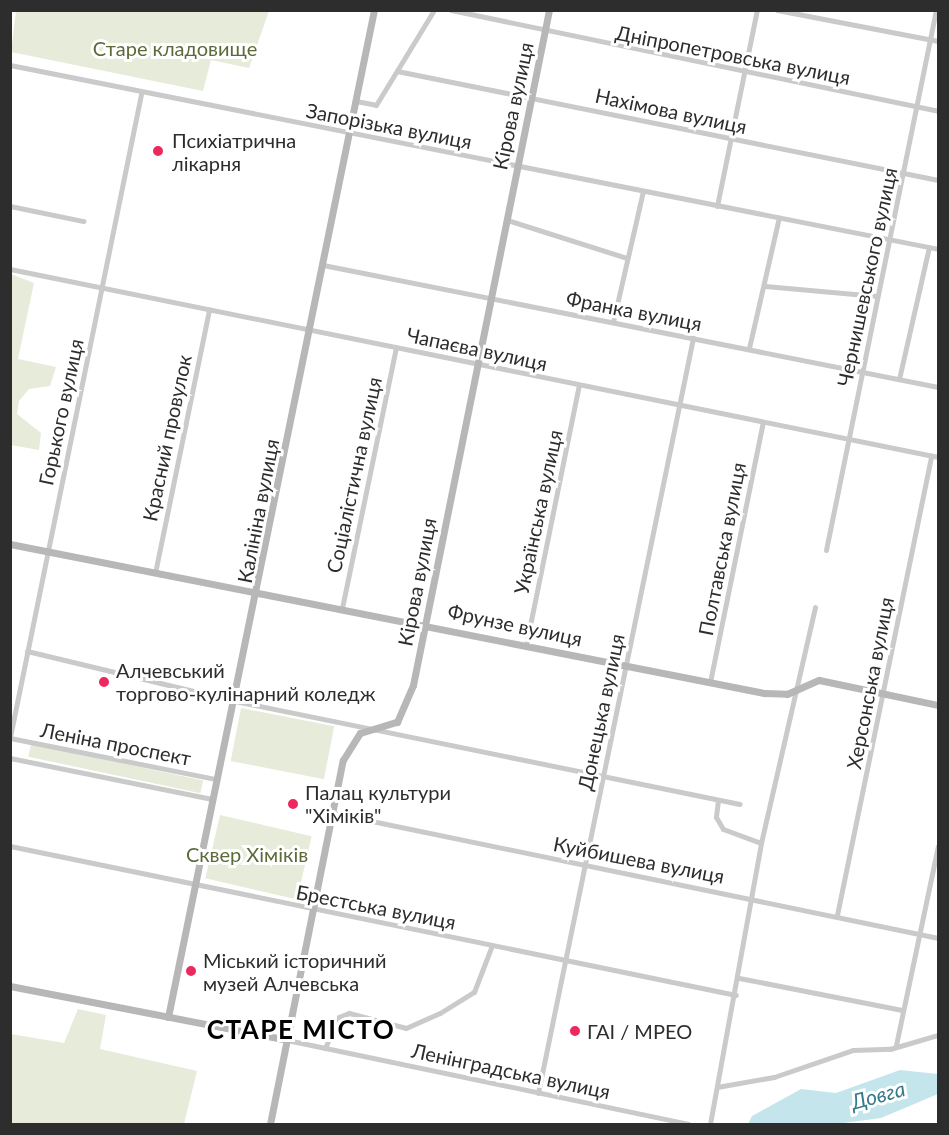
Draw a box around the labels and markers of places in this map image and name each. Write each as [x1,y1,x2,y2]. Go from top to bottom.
place label: Психіатрична лікарня [172,128,296,175]
marker: Психіатрична лікарня [149,142,167,160]
place label: Алчевський торгово-кулінарний коледж [116,658,375,705]
marker: Алчевський торгово-кулінарний коледж [97,675,111,689]
place label: Палац культури "Хіміків" [305,780,451,827]
marker: Палац культури "Хіміків" [286,797,300,811]
place label: Міський історичний музей Алчевська [203,948,387,995]
marker: Міський історичний музей Алчевська [184,964,198,978]
place label: ГАІ / МРЕО [587,1019,692,1043]
marker: ГАІ / МРЕО [568,1024,582,1038]

